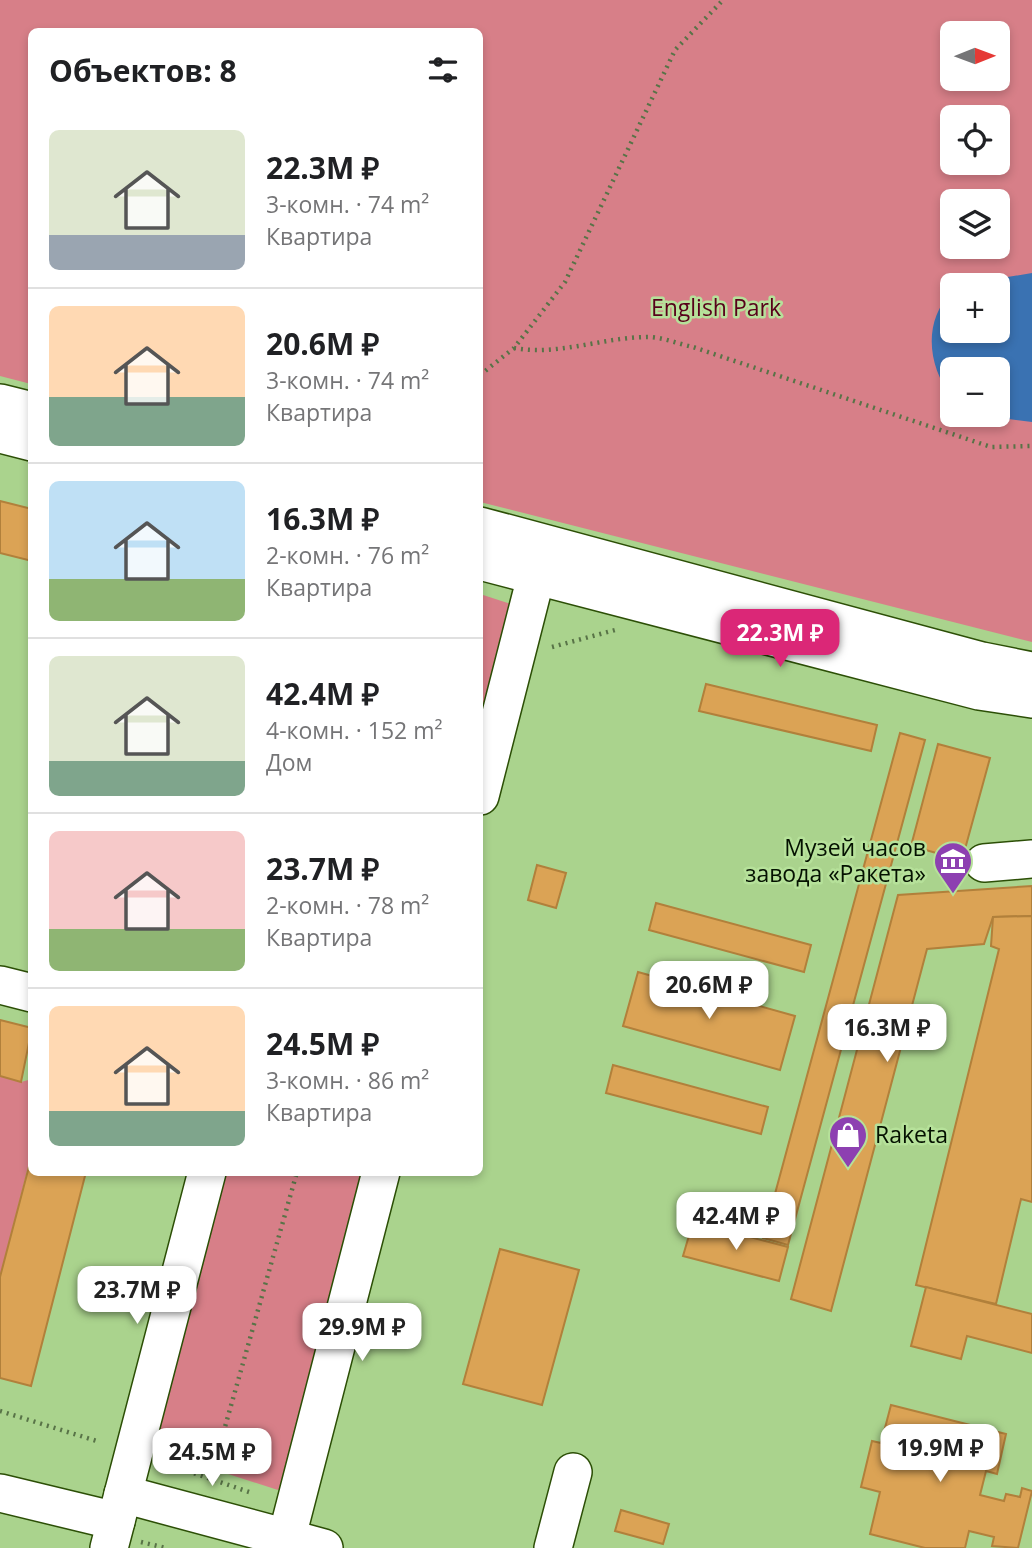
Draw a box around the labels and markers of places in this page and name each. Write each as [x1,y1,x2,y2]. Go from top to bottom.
pin: 22.3M ₽ [715,610,845,669]
place label: Музей часов завода «Ракета» [745,831,926,889]
museum icon: Музей часов завода «Ракета» [932,840,974,895]
pin: 20.6M ₽ [644,962,774,1021]
pin: 16.3M ₽ [822,1004,952,1064]
shop icon: Raketa [827,1114,869,1169]
place label: Raketa [875,1118,948,1150]
pin: 42.4M ₽ [671,1192,801,1252]
pin: 23.7M ₽ [72,1266,202,1326]
pin: 29.9M ₽ [297,1304,427,1363]
pin: 19.9M ₽ [875,1424,1005,1484]
pin: 24.5M ₽ [147,1428,277,1488]

